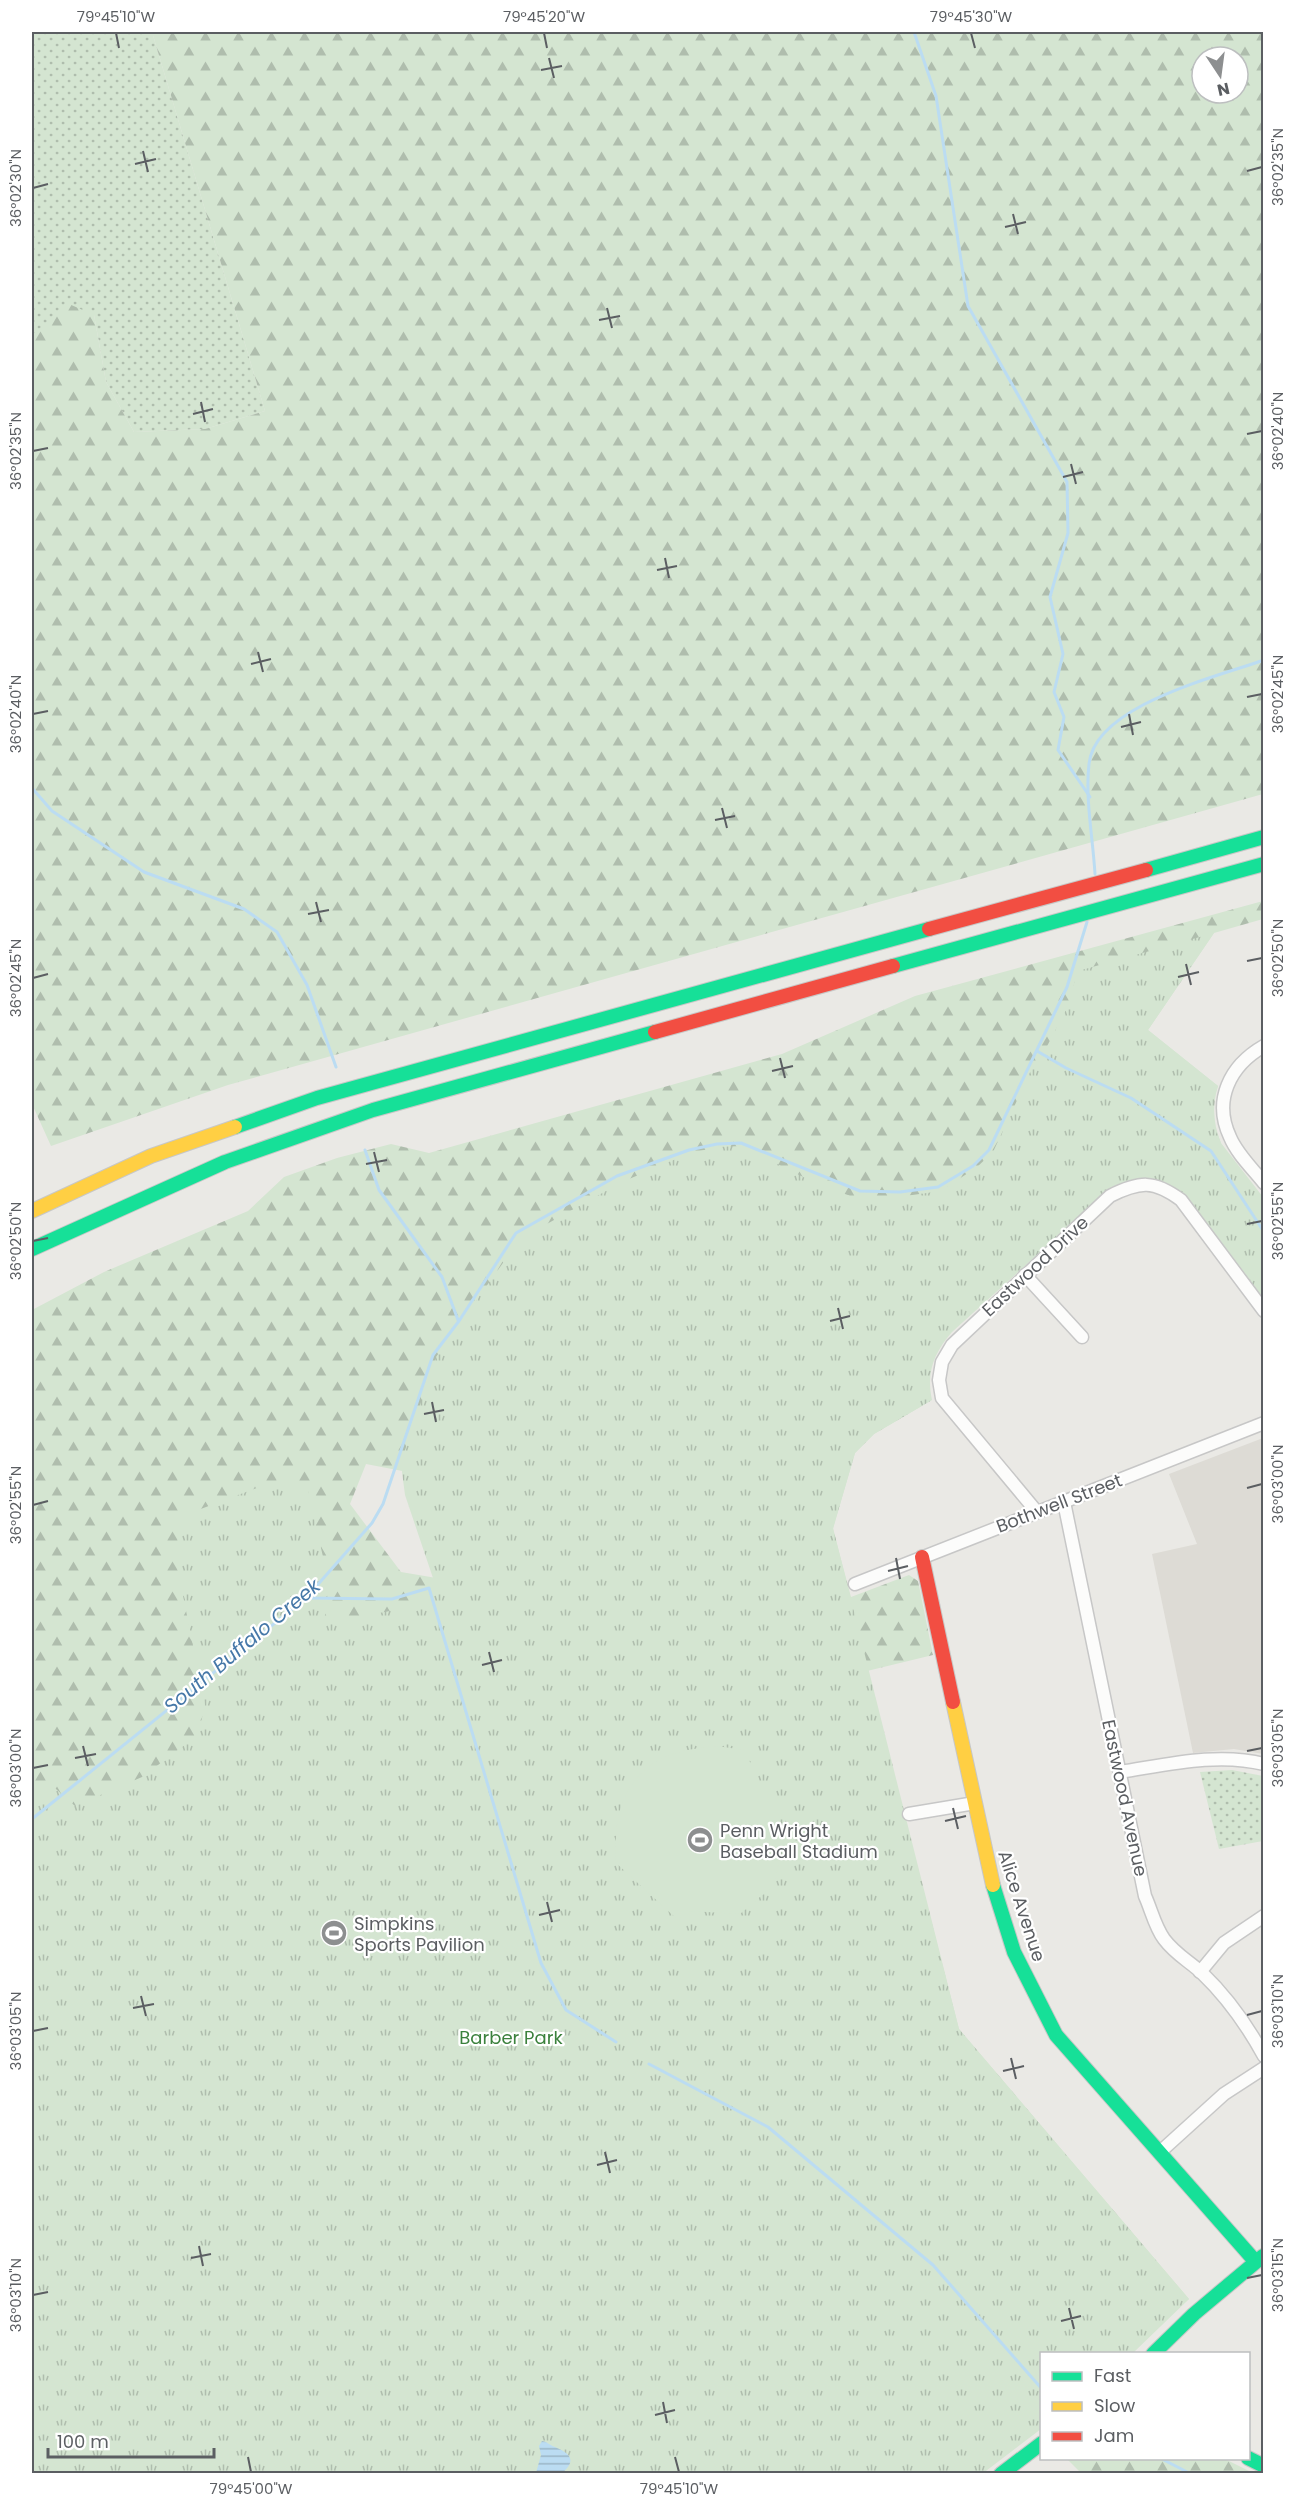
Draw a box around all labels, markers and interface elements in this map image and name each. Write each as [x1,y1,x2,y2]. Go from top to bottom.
text: 79°45'10"W [77,6,155,27]
text: 79°45'20"W [503,6,585,27]
text: 79°45'30"W [930,6,1013,27]
north arrow [1190,45,1250,105]
text: N [1215,77,1232,102]
text: 36°02'35"N [1267,128,1288,206]
text: 36°02'30"N [5,149,26,227]
text: 36°02'40"N [1267,392,1288,470]
text: 36°02'35"N [5,412,26,490]
text: 36°02'45"N [1267,655,1288,733]
text: 36°02'40"N [5,675,26,753]
text: 36°02'50"N [1267,919,1288,997]
text: 36°02'45"N [5,939,26,1017]
text: 36°02'55"N [1267,1182,1288,1260]
text: 36°02'50"N [5,1202,26,1280]
street label: Eastwood Drive [976,1210,1094,1322]
text: 36°03'00"N [1267,1445,1288,1523]
text: 36°02'55"N [5,1466,26,1544]
street label: Bothwell Street [992,1468,1126,1538]
water label: South Buffalo Creek [158,1571,328,1720]
text: 36°03'05"N [1267,1709,1288,1787]
street label: Eastwood Avenue [1096,1717,1154,1879]
text: 36°03'00"N [5,1729,26,1807]
place label: Penn Wright Baseball Stadium [720,1818,878,1864]
sports icon: Penn Wright Baseball Stadium [685,1825,715,1855]
street label: Alice Avenue [992,1847,1052,1965]
place label: Simpkins Sports Pavilion [354,1911,485,1957]
sports icon: Simpkins Sports Pavilion [319,1918,349,1948]
text: 36°03'10"N [1267,1974,1288,2048]
text: 36°03'05"N [5,1992,26,2070]
park label: Barber Park [459,2025,563,2050]
text: 36°03'15"N [1267,2238,1288,2312]
text: 36°03'10"N [5,2258,26,2332]
legend [1040,2352,1250,2460]
text: Fast [1094,2363,1131,2388]
text: Slow [1094,2393,1136,2418]
scale bar [48,2421,214,2459]
text: Jam [1094,2423,1134,2448]
text: 100 m [57,2429,109,2454]
text: 79°45'00"W [210,2478,293,2499]
text: 79°45'10"W [640,2478,718,2499]

